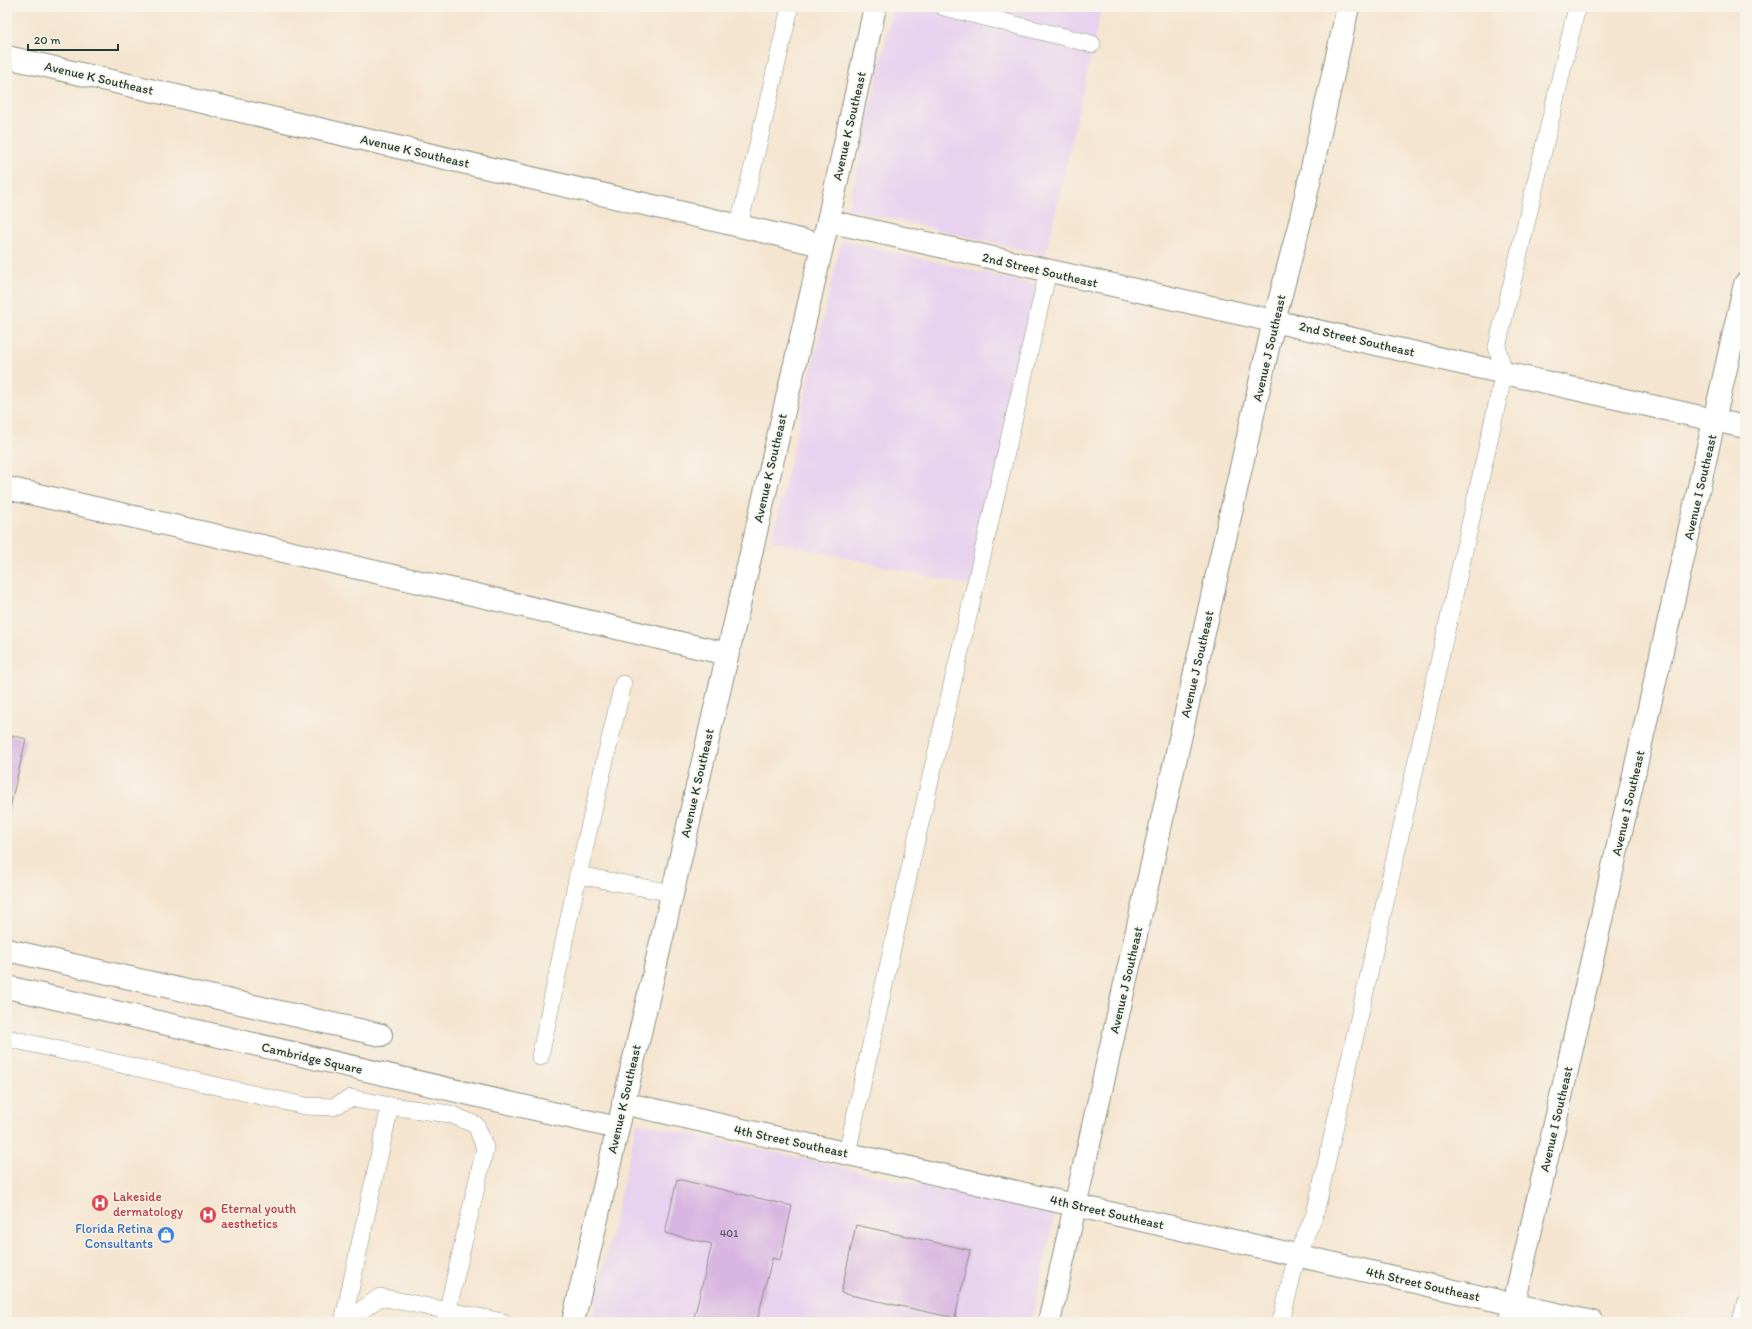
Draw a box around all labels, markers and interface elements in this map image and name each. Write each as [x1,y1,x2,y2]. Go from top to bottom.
scale bar [28,26,118,52]
text: 20 m [34,33,61,47]
street label: Avenue K Southeast [43,58,155,98]
street label: Avenue K Southeast [829,70,869,182]
street label: Avenue K Southeast [359,131,471,171]
street label: 2nd Street Southeast [981,249,1099,291]
street label: Avenue J Southeast [1249,293,1289,403]
street label: 2nd Street Southeast [1298,318,1416,360]
street label: Avenue K Southeast [750,412,790,524]
street label: Avenue I Southeast [1681,433,1719,541]
street label: Avenue J Southeast [1177,609,1217,719]
street label: Avenue K Southeast [677,727,717,839]
street label: Avenue I Southeast [1609,749,1647,857]
street label: Avenue J Southeast [1106,925,1146,1035]
street label: Cambridge Square [260,1039,364,1077]
street label: Avenue K Southeast [604,1043,644,1155]
street label: Avenue I Southeast [1537,1065,1575,1173]
street label: 4th Street Southeast [733,1122,850,1160]
place label: Lakeside dermatology [113,1189,183,1219]
street label: 4th Street Southeast [1049,1192,1165,1232]
hospital icon: Lakeside dermatology [90,1193,110,1213]
place label: Eternal youth aesthetics [221,1201,296,1231]
hospital icon: Eternal youth aesthetics [198,1205,218,1225]
place label: Florida Retina Consultants [75,1221,153,1251]
shop icon: Florida Retina Consultants [156,1225,176,1245]
house number: 401 [720,1227,738,1240]
street label: 4th Street Southeast [1365,1264,1481,1304]

